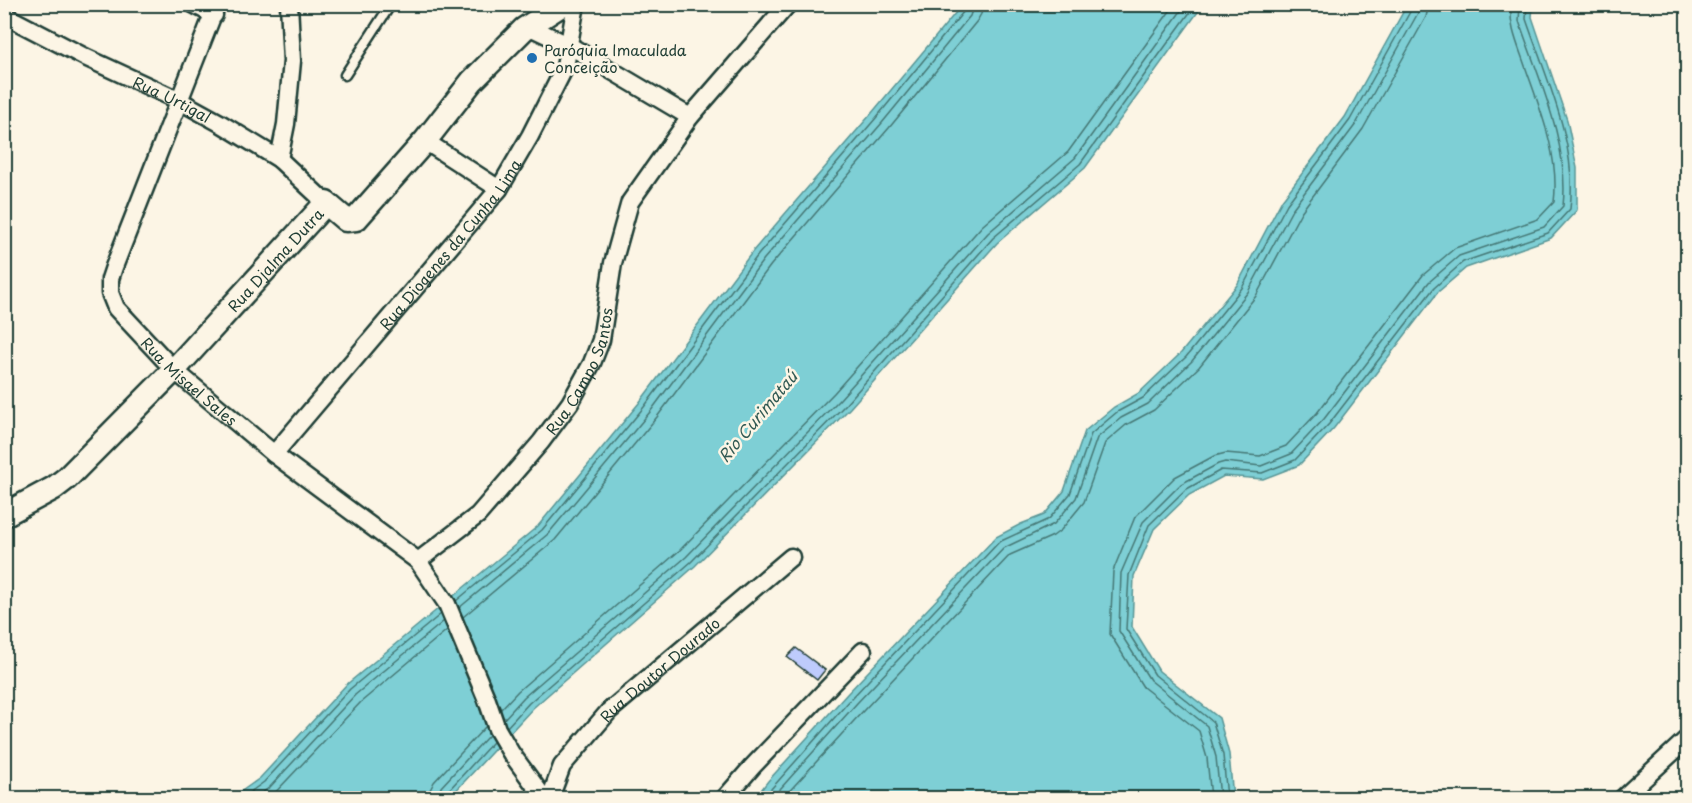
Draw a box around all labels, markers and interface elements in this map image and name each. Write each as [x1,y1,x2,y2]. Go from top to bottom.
place label: Paróquia Imaculada Conceição [544,38,687,78]
marker: Paróquia Imaculada Conceição [525,51,539,65]
street label: Rua Urtigal [130,69,216,128]
street label: Rua Diogenes da Cunha Lima [373,154,526,334]
street label: Rua Djalma Dutra [221,202,329,316]
street label: Rua Campo Santos [539,306,617,439]
street label: Rua Misael Sales [137,331,243,431]
water label: Rio Curimataú [712,364,803,467]
street label: Rua Doutor Dourado [593,611,724,726]

